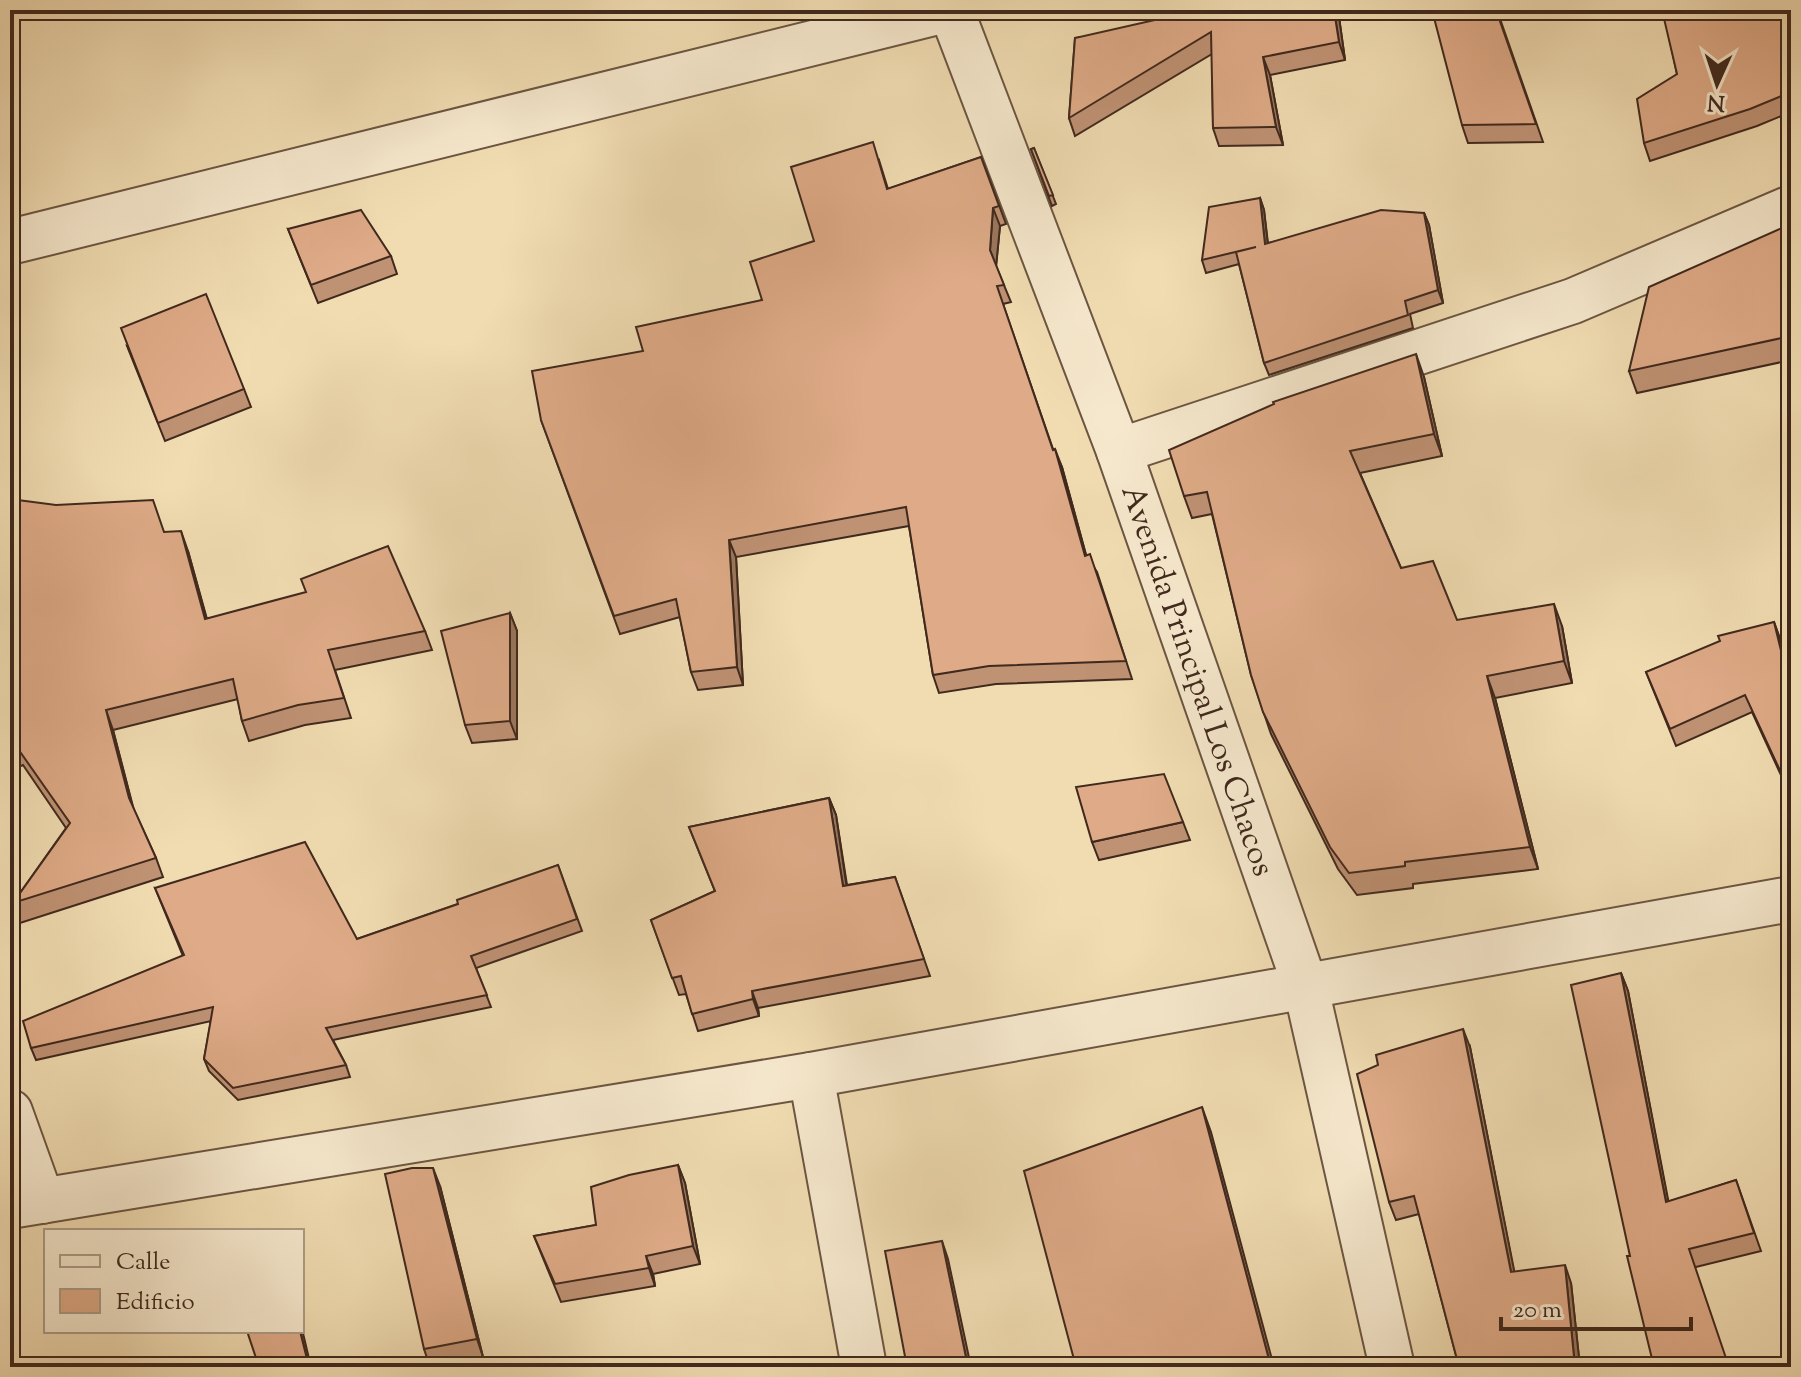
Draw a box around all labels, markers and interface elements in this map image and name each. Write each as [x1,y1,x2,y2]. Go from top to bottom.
north arrow [1677,44,1757,124]
text: N [1706,85,1726,117]
street label: Avenida Principal Los Chacos [1108,479,1285,883]
legend [44,1229,304,1333]
text: Calle [116,1246,170,1280]
scale bar [1501,1281,1691,1331]
text: Edificio [116,1286,195,1320]
text: 20 m [1513,1294,1562,1328]

